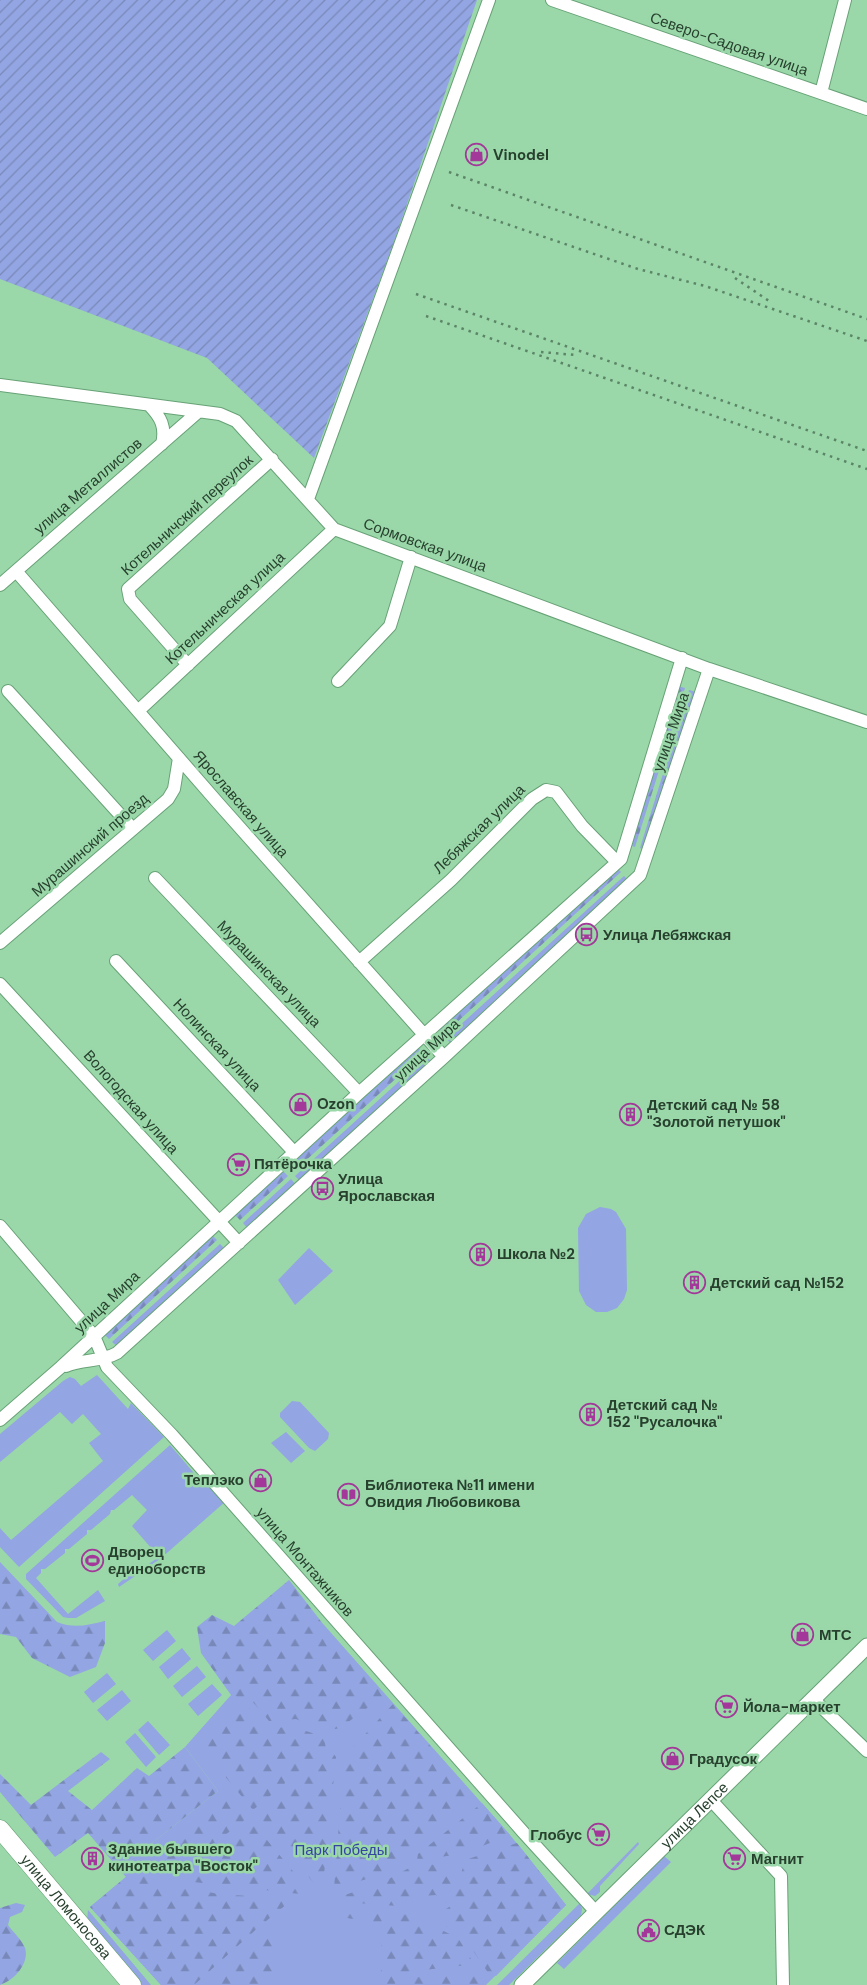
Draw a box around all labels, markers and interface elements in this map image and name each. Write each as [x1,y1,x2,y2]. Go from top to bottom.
street label: Северо-Садовая улица [647,8,811,81]
shop icon: Vinodel [465,143,489,167]
place label: Vinodel [493,145,549,165]
street label: улица Металлистов [30,433,146,539]
street label: Котельничский переулок [117,450,258,580]
street label: Сормовская улица [360,513,490,577]
street label: Котельническая улица [161,547,290,669]
street label: улица Мира [648,689,694,774]
street label: Ярославская улица [189,746,294,862]
street label: Лебяжская улица [429,779,530,878]
street label: Мурашинский проезд [27,789,153,901]
street label: Мурашинская улица [213,916,326,1032]
bus stop icon: Улица Лебяжская [575,923,599,947]
place label: Улица Лебяжская [603,925,731,945]
street label: Нолинская улица [169,994,266,1096]
street label: улица Мира [390,1014,465,1086]
street label: Вологодская улица [79,1046,183,1159]
shop icon: Ozon [289,1092,313,1116]
place label: Ozon [317,1094,355,1114]
place label: Детский сад № 58 "Золотой петушок" [647,1095,786,1132]
building icon: Детский сад № 58 "Золотой петушок" [619,1102,643,1126]
supermarket icon: Пятёрочка [226,1152,250,1176]
place label: Пятёрочка [254,1154,332,1174]
place label: Улица Ярославская [338,1169,435,1206]
bus stop icon: Улица Ярославская [310,1176,334,1200]
building icon: Школа №2 [469,1242,493,1266]
place label: Школа №2 [497,1244,575,1264]
street label: улица Мира [70,1266,145,1338]
building icon: Детский сад №152 [682,1271,706,1295]
place label: Детский сад №152 [710,1273,844,1293]
place label: Детский сад № 152 "Русалочка" [607,1395,722,1432]
building icon: Детский сад № 152 "Русалочка" [579,1402,603,1426]
shop icon: Теплэко [248,1468,272,1492]
place label: Теплэко [184,1470,244,1490]
place label: Библиотека №11 имени Овидия Любовикова [365,1475,535,1512]
library icon: Библиотека №11 имени Овидия Любовикова [337,1482,361,1506]
street label: улица Монтажников [252,1503,358,1621]
place label: Дворец единоборств [108,1542,206,1579]
sports icon: Дворец единоборств [80,1549,104,1573]
shop icon: МТС [791,1623,815,1647]
place label: МТС [819,1625,852,1645]
supermarket icon: Йола-маркет [715,1695,739,1719]
place label: Йола-маркет [743,1697,840,1717]
shop icon: Градусок [661,1747,685,1771]
place label: Градусок [689,1749,758,1769]
street label: улица Лепсе [656,1778,733,1853]
supermarket icon: Глобус [586,1823,610,1847]
place label: Глобус [530,1825,582,1845]
place label: Здание бывшего кинотеатра "Восток" [108,1839,258,1876]
park label: Парк Победы [294,1840,388,1860]
building icon: Здание бывшего кинотеатра "Восток" [80,1846,104,1870]
supermarket icon: Магнит [723,1847,747,1871]
place label: Магнит [751,1849,804,1869]
street label: улица Ломоносова [16,1850,116,1964]
public building icon: СДЭК [636,1918,660,1942]
place label: СДЭК [664,1920,706,1940]

